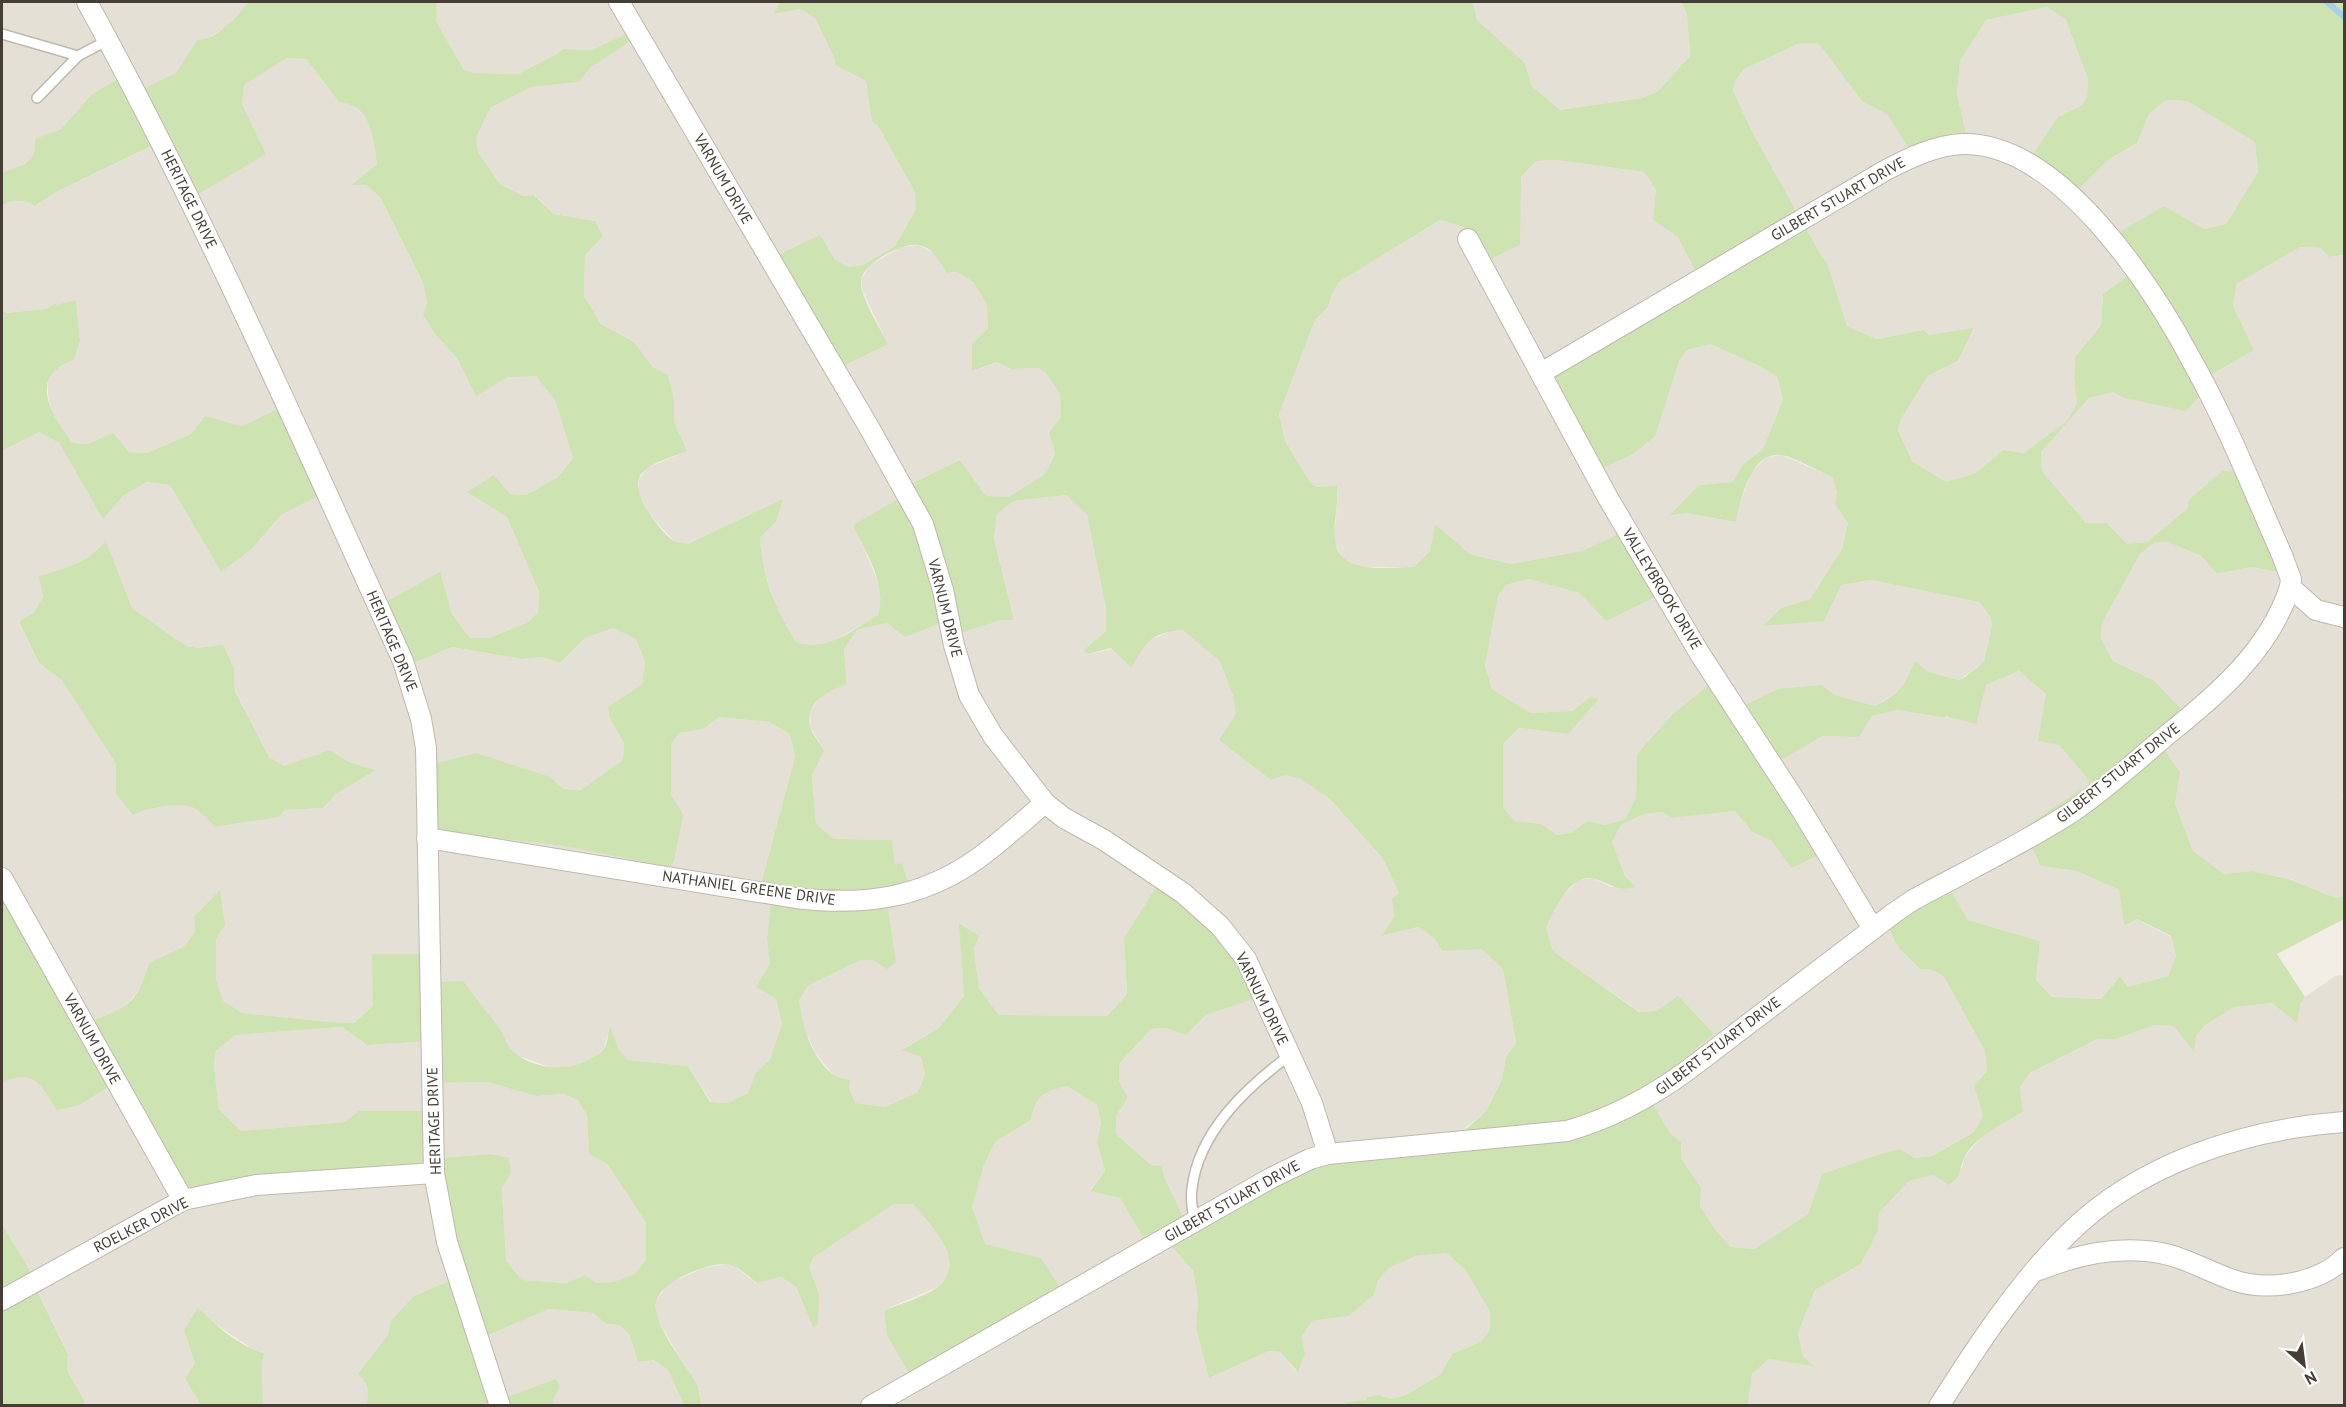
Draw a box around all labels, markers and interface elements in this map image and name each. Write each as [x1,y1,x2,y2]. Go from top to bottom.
street label: VARNUM DRIVE [689,129,757,227]
street label: HERITAGE DRIVE [157,146,222,251]
street label: GILBERT STUART DRIVE [1767,152,1908,245]
street label: VALLEYBROOK DRIVE [1618,524,1706,653]
street label: VARNUM DRIVE [924,556,967,659]
street label: HERITAGE DRIVE [363,587,422,694]
street label: GILBERT STUART DRIVE [2052,718,2183,827]
street label: NATHANIEL GREENE DRIVE [661,866,837,909]
street label: VARNUM DRIVE [1231,948,1293,1048]
street label: VARNUM DRIVE [59,989,125,1088]
street label: GILBERT STUART DRIVE [1651,992,1784,1099]
street label: HERITAGE DRIVE [422,1067,445,1175]
street label: GILBERT STUART DRIVE [1161,1155,1303,1246]
street label: ROELKER DRIVE [90,1192,191,1257]
north arrow [2274,1335,2334,1395]
text: N [2302,1367,2320,1390]

